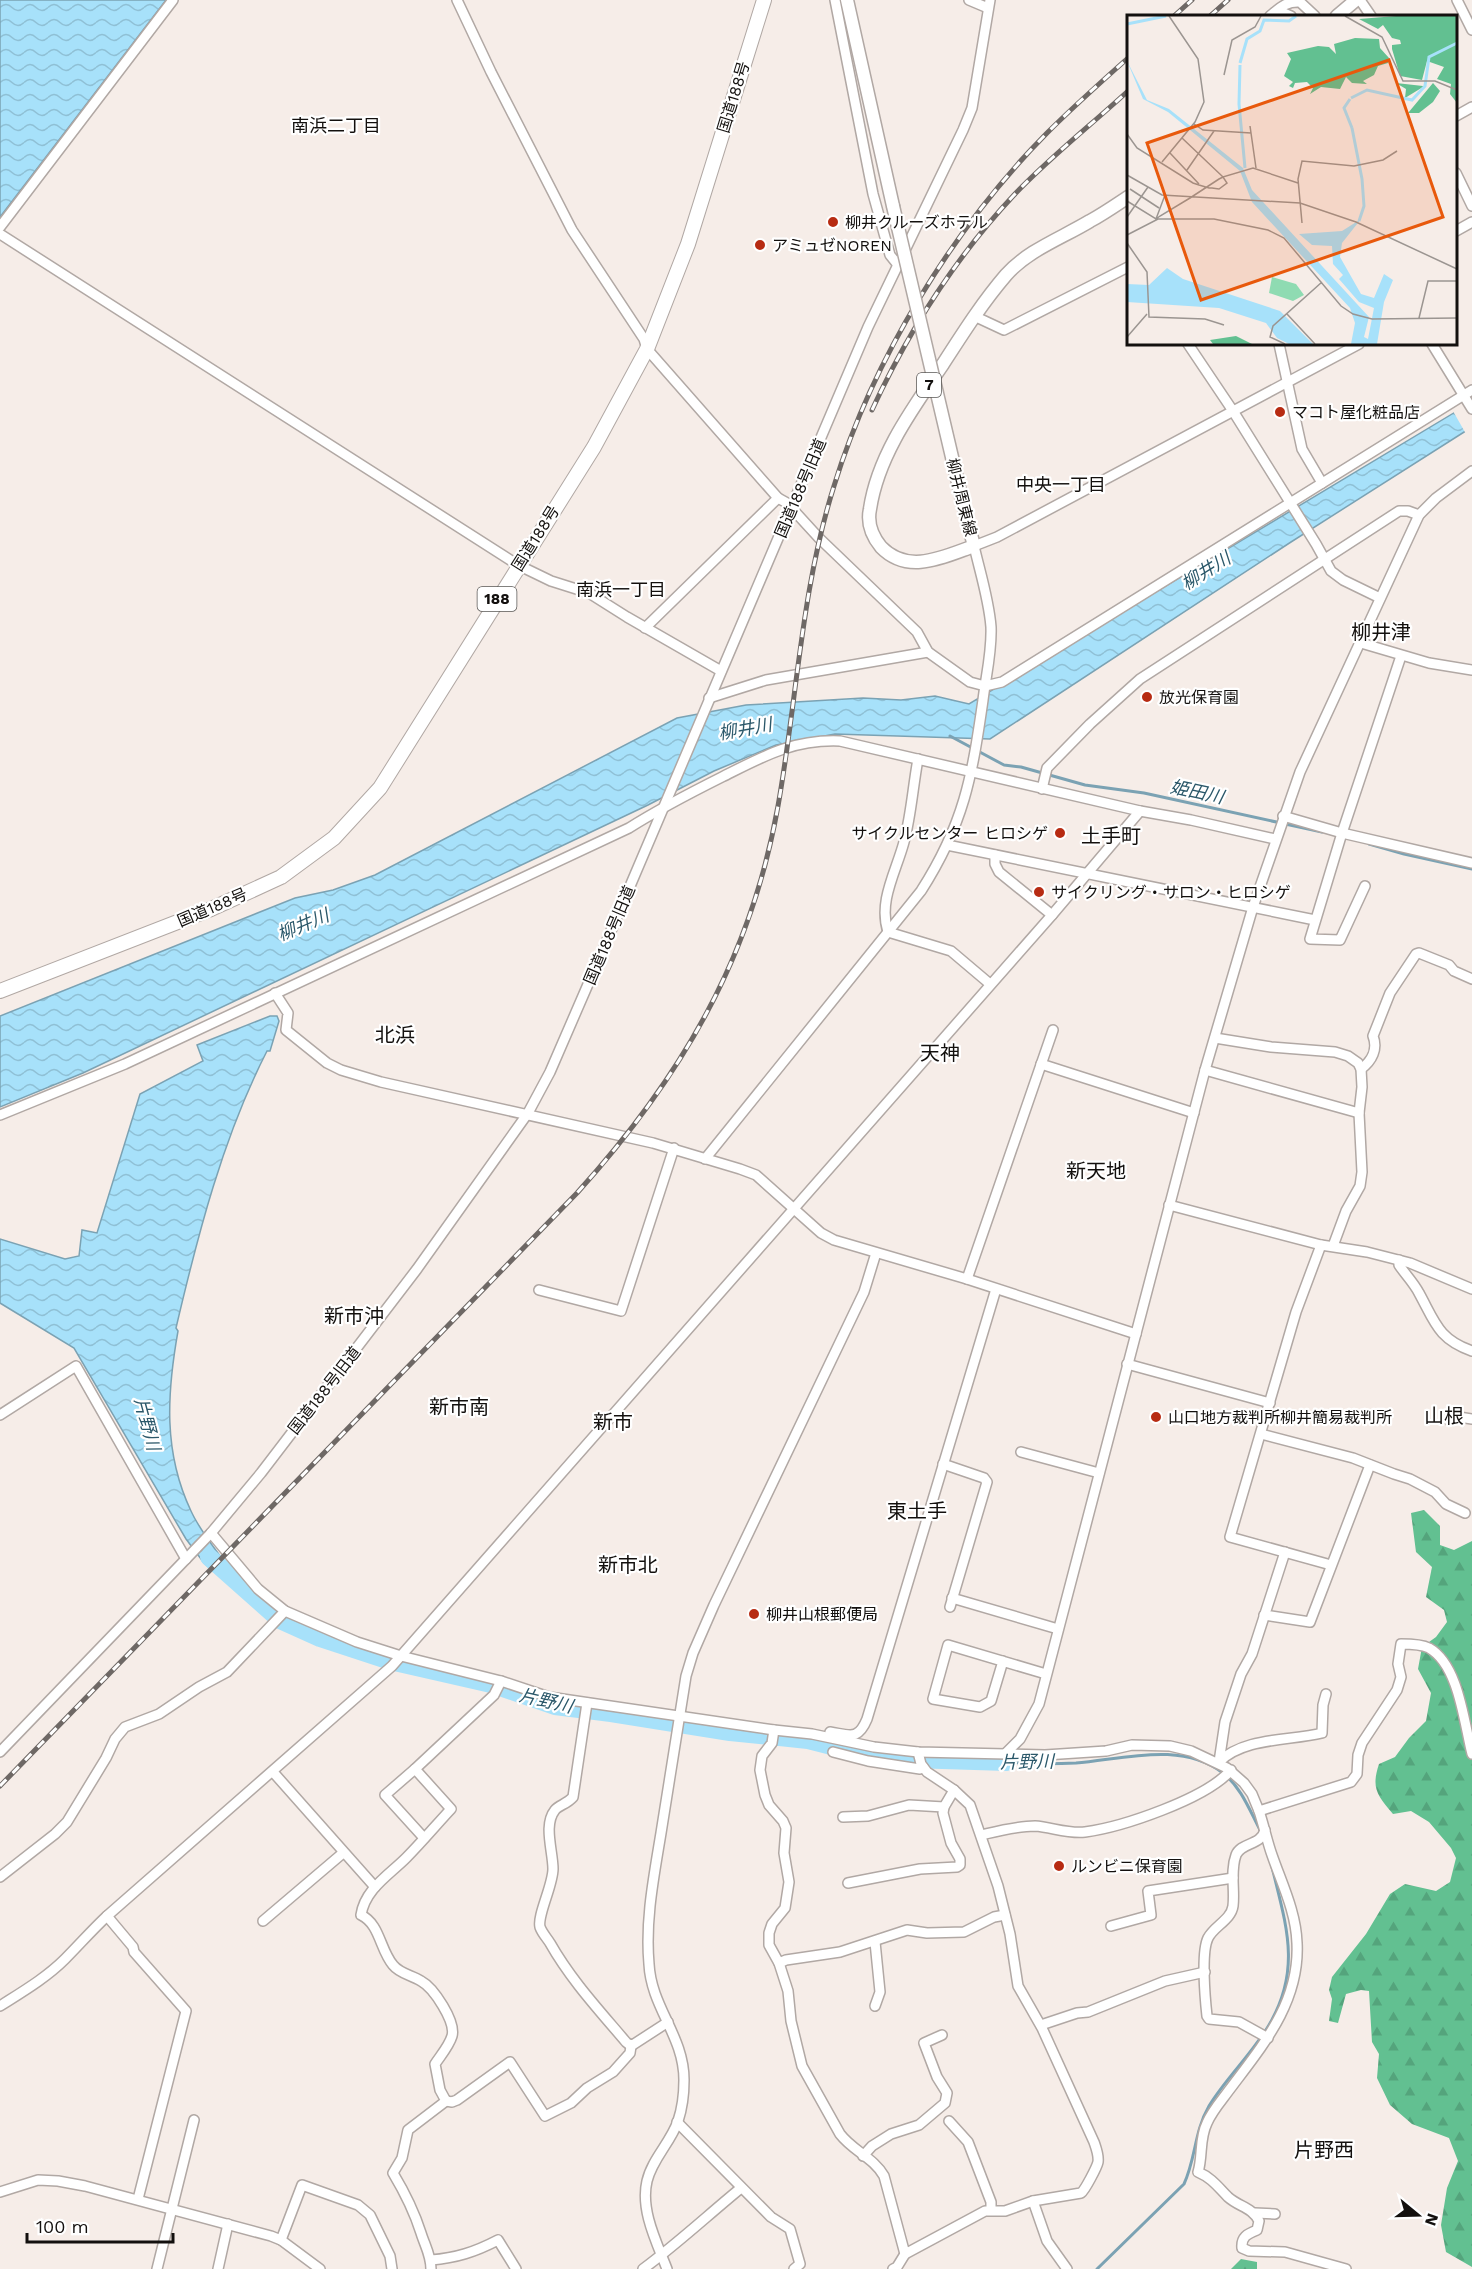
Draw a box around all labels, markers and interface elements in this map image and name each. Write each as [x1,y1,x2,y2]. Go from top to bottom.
inset map [1127,15,1457,345]
street label: 国道188号 [714,59,753,135]
district label: 南浜二丁目 [291,115,381,136]
place label: 柳井クルーズホテル [845,213,988,232]
marker: 柳井クルーズホテル [826,215,840,229]
place label: アミュゼNOREN [772,236,892,255]
marker: アミュゼNOREN [753,238,767,252]
road number: 7 [917,373,941,397]
place label: マコト屋化粧品店 [1292,403,1420,422]
marker: マコト屋化粧品店 [1273,405,1287,419]
street label: 国道188号旧道 [771,436,830,541]
street label: 柳井周東線 [943,456,980,538]
district label: 中央一丁目 [1016,474,1106,495]
street label: 国道188号 [508,502,563,575]
water label: 柳井川 [1177,546,1236,594]
district label: 南浜一丁目 [576,579,666,600]
road number: 188 [478,587,516,611]
district label: 柳井津 [1351,620,1411,644]
place label: 放光保育園 [1159,688,1239,707]
marker: 放光保育園 [1140,690,1154,704]
water label: 柳井川 [717,713,775,744]
water label: 姫田川 [1169,776,1228,808]
place label: サイクルセンター ヒロシゲ [851,824,1048,843]
district label: 土手町 [1081,824,1141,848]
marker: サイクルセンター ヒロシゲ [1053,826,1067,840]
street label: 国道188号旧道 [580,883,639,988]
place label: サイクリング・サロン・ヒロシゲ [1051,883,1291,902]
street label: 国道188号 [174,884,250,931]
marker: サイクリング・サロン・ヒロシゲ [1032,885,1046,899]
water label: 柳井川 [274,904,334,945]
district label: 北浜 [375,1023,415,1047]
district label: 天神 [920,1041,960,1065]
district label: 新天地 [1066,1159,1126,1183]
district label: 新市沖 [324,1304,384,1328]
street label: 国道188号旧道 [284,1343,364,1438]
water label: 片野川 [130,1395,165,1455]
district label: 新市南 [429,1395,489,1419]
district label: 山根 [1424,1404,1464,1428]
place label: 山口地方裁判所柳井簡易裁判所 [1168,1408,1392,1427]
district label: 新市 [593,1410,633,1434]
marker: 山口地方裁判所柳井簡易裁判所 [1149,1410,1163,1424]
district label: 東土手 [887,1499,947,1523]
district label: 新市北 [598,1553,658,1577]
place label: 柳井山根郵便局 [766,1605,878,1624]
marker: 柳井山根郵便局 [747,1607,761,1621]
water label: 片野川 [517,1684,577,1717]
water label: 片野川 [1000,1750,1056,1772]
place label: ルンビニ保育園 [1071,1857,1183,1876]
marker: ルンビニ保育園 [1052,1859,1066,1873]
district label: 片野西 [1294,2138,1354,2162]
north arrow [1388,2185,1448,2245]
scale bar [27,2206,172,2244]
text: N [1421,2211,1443,2228]
text: 100 m [36,2216,89,2237]

